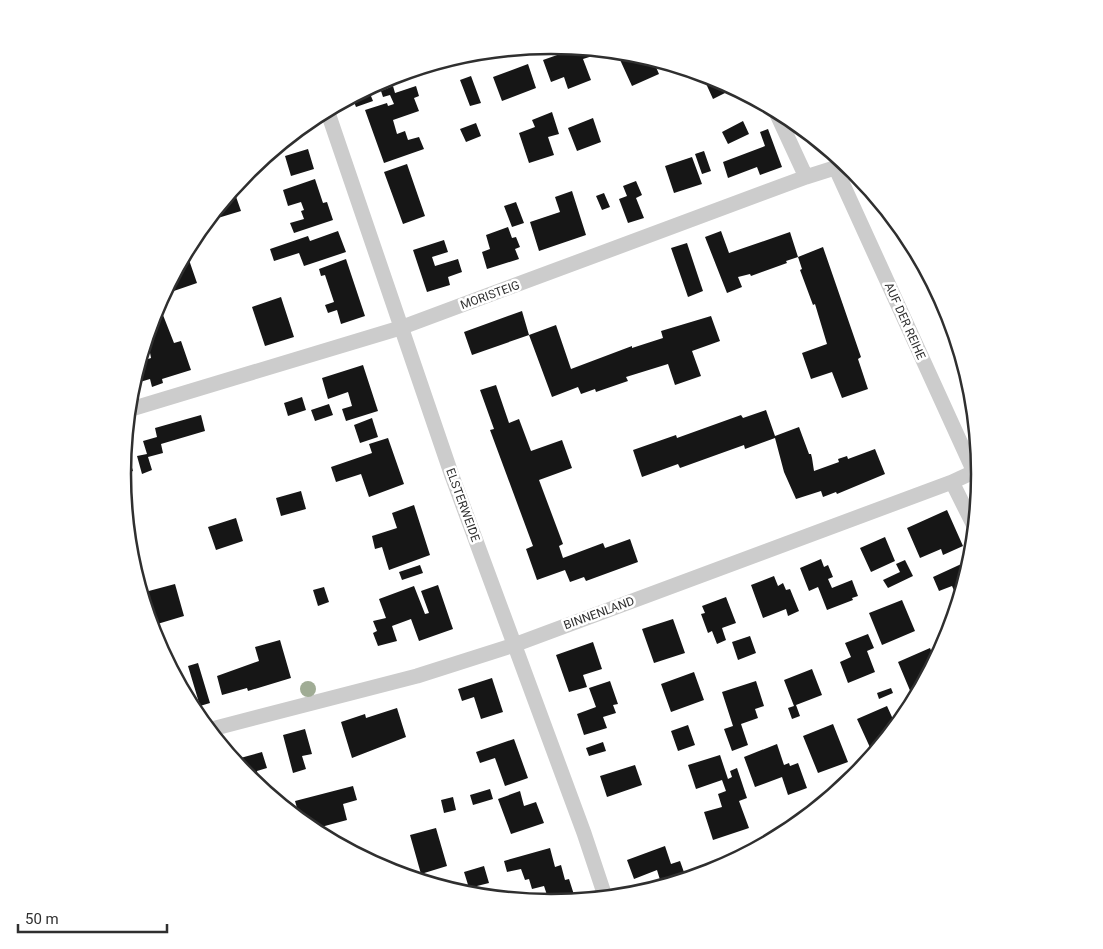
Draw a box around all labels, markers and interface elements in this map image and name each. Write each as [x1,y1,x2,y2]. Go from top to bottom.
street label: MORISTEIG [459,278,521,312]
street label: AUF DER REIHE [882,280,928,362]
street label: ELSTERWEIDE [443,466,483,544]
street label: BINNENLAND [562,594,636,632]
scale bar [18,902,166,934]
text: 50 m [25,910,59,928]

